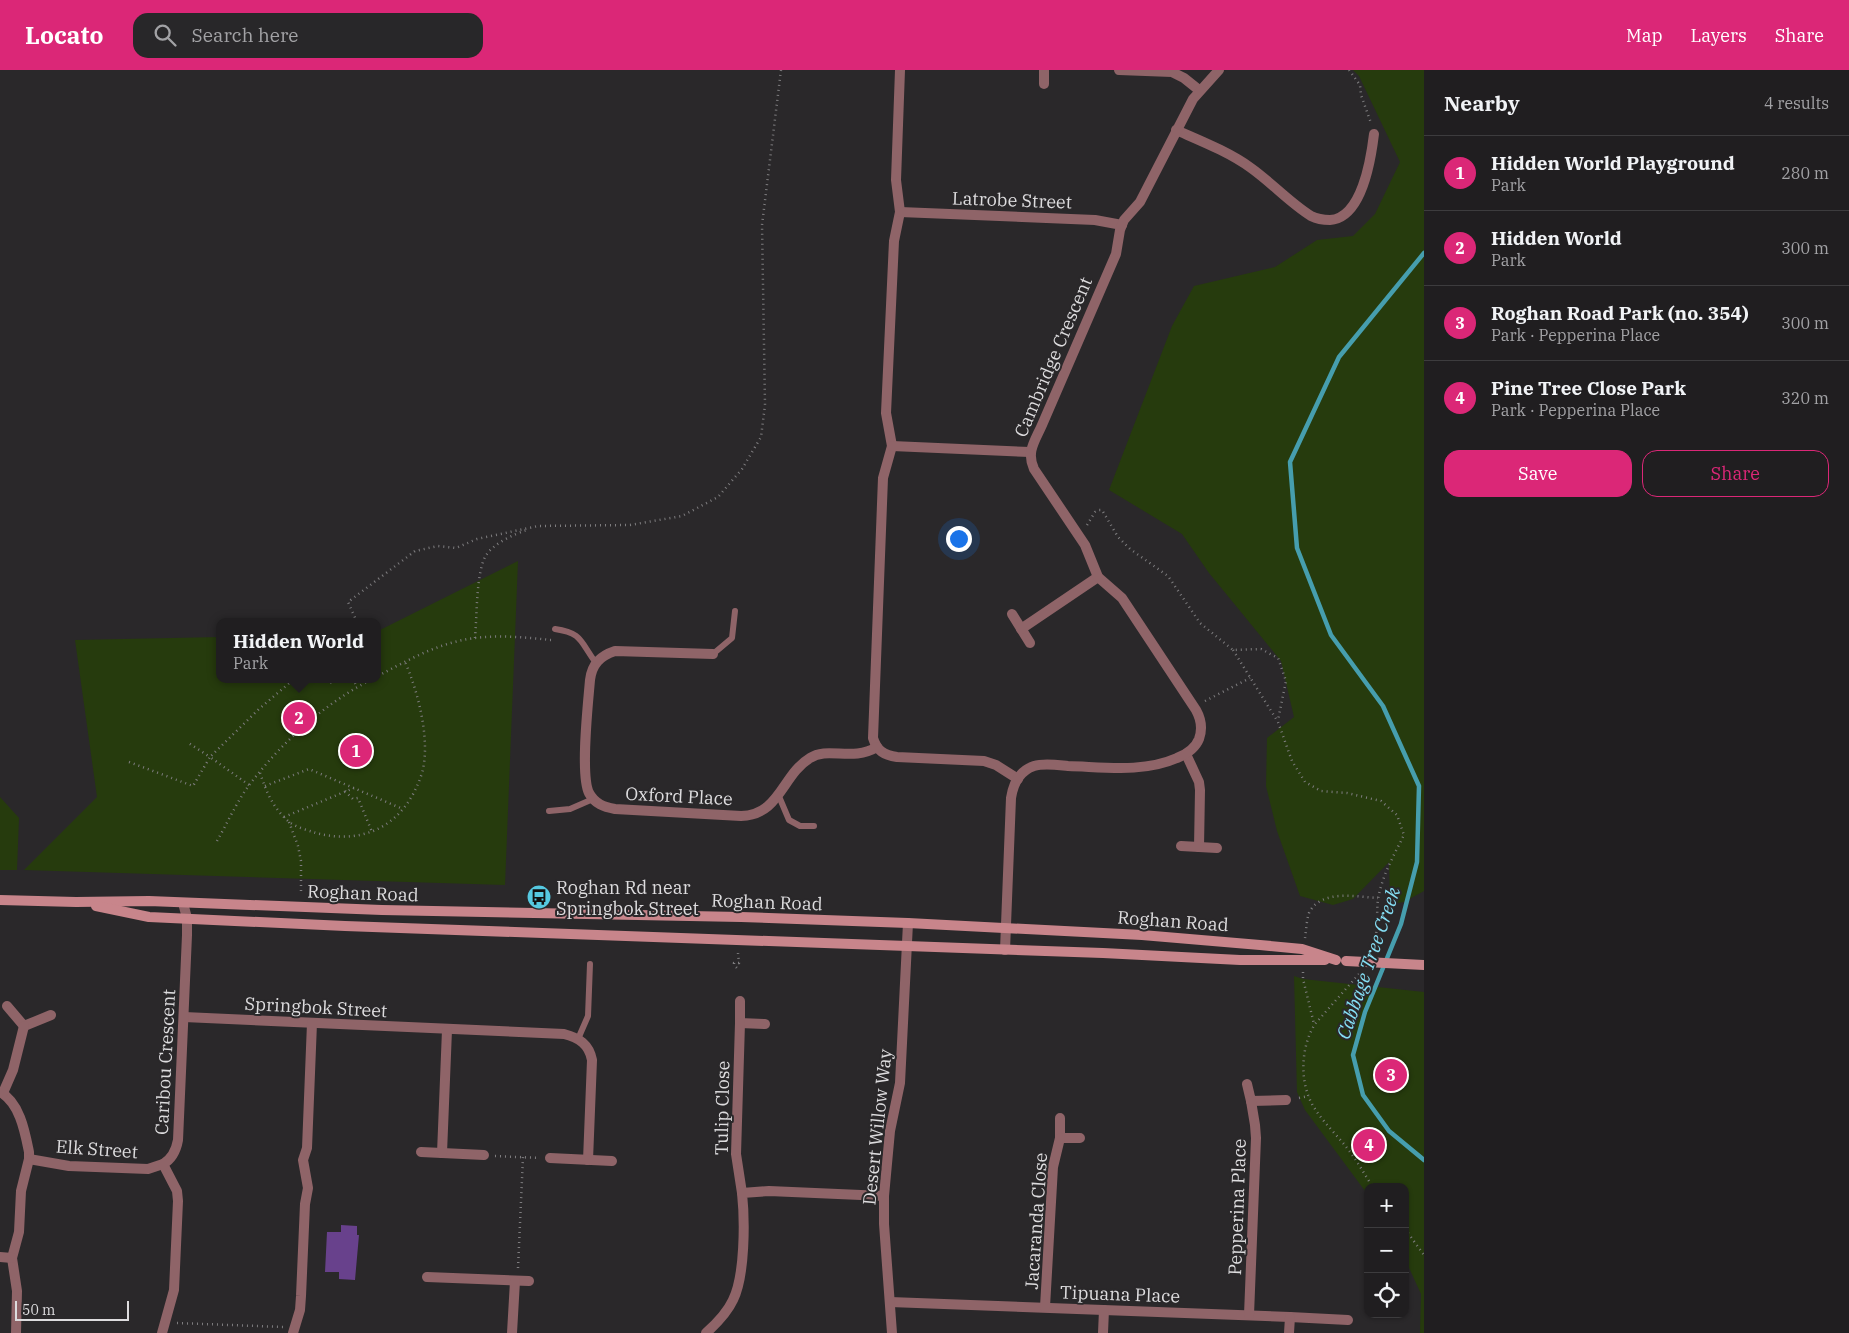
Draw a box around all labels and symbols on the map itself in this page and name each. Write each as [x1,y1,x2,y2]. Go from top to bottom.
street label: Latrobe Street [952,186,1072,214]
street label: Cambridge Crescent [1009,273,1097,441]
your location [946,526,972,552]
pin: 2 [283,699,315,737]
pin: 1 [340,732,372,770]
street label: Oxford Place [625,782,733,810]
place label: Roghan Rd near Springbok Street [556,876,699,920]
street label: Roghan Road [307,880,419,906]
water label: Cabbage Tree Creek [1331,883,1406,1042]
bus stop icon: Roghan Rd near Springbok Street [526,884,552,910]
street label: Roghan Road [711,889,823,915]
street label: Roghan Road [1117,906,1229,936]
street label: Caribou Crescent [150,989,180,1135]
street label: Springbok Street [244,992,388,1022]
street label: Desert Willow Way [857,1047,897,1206]
pin: 3 [1375,1056,1407,1094]
street label: Tulip Close [710,1061,734,1155]
pin: 4 [1353,1126,1385,1164]
street label: Elk Street [55,1135,139,1163]
street label: Pepperina Place [1223,1138,1251,1276]
street label: Jacaranda Close [1020,1152,1052,1290]
street label: Tipuana Place [1060,1280,1180,1308]
scale bar [15,1298,129,1321]

